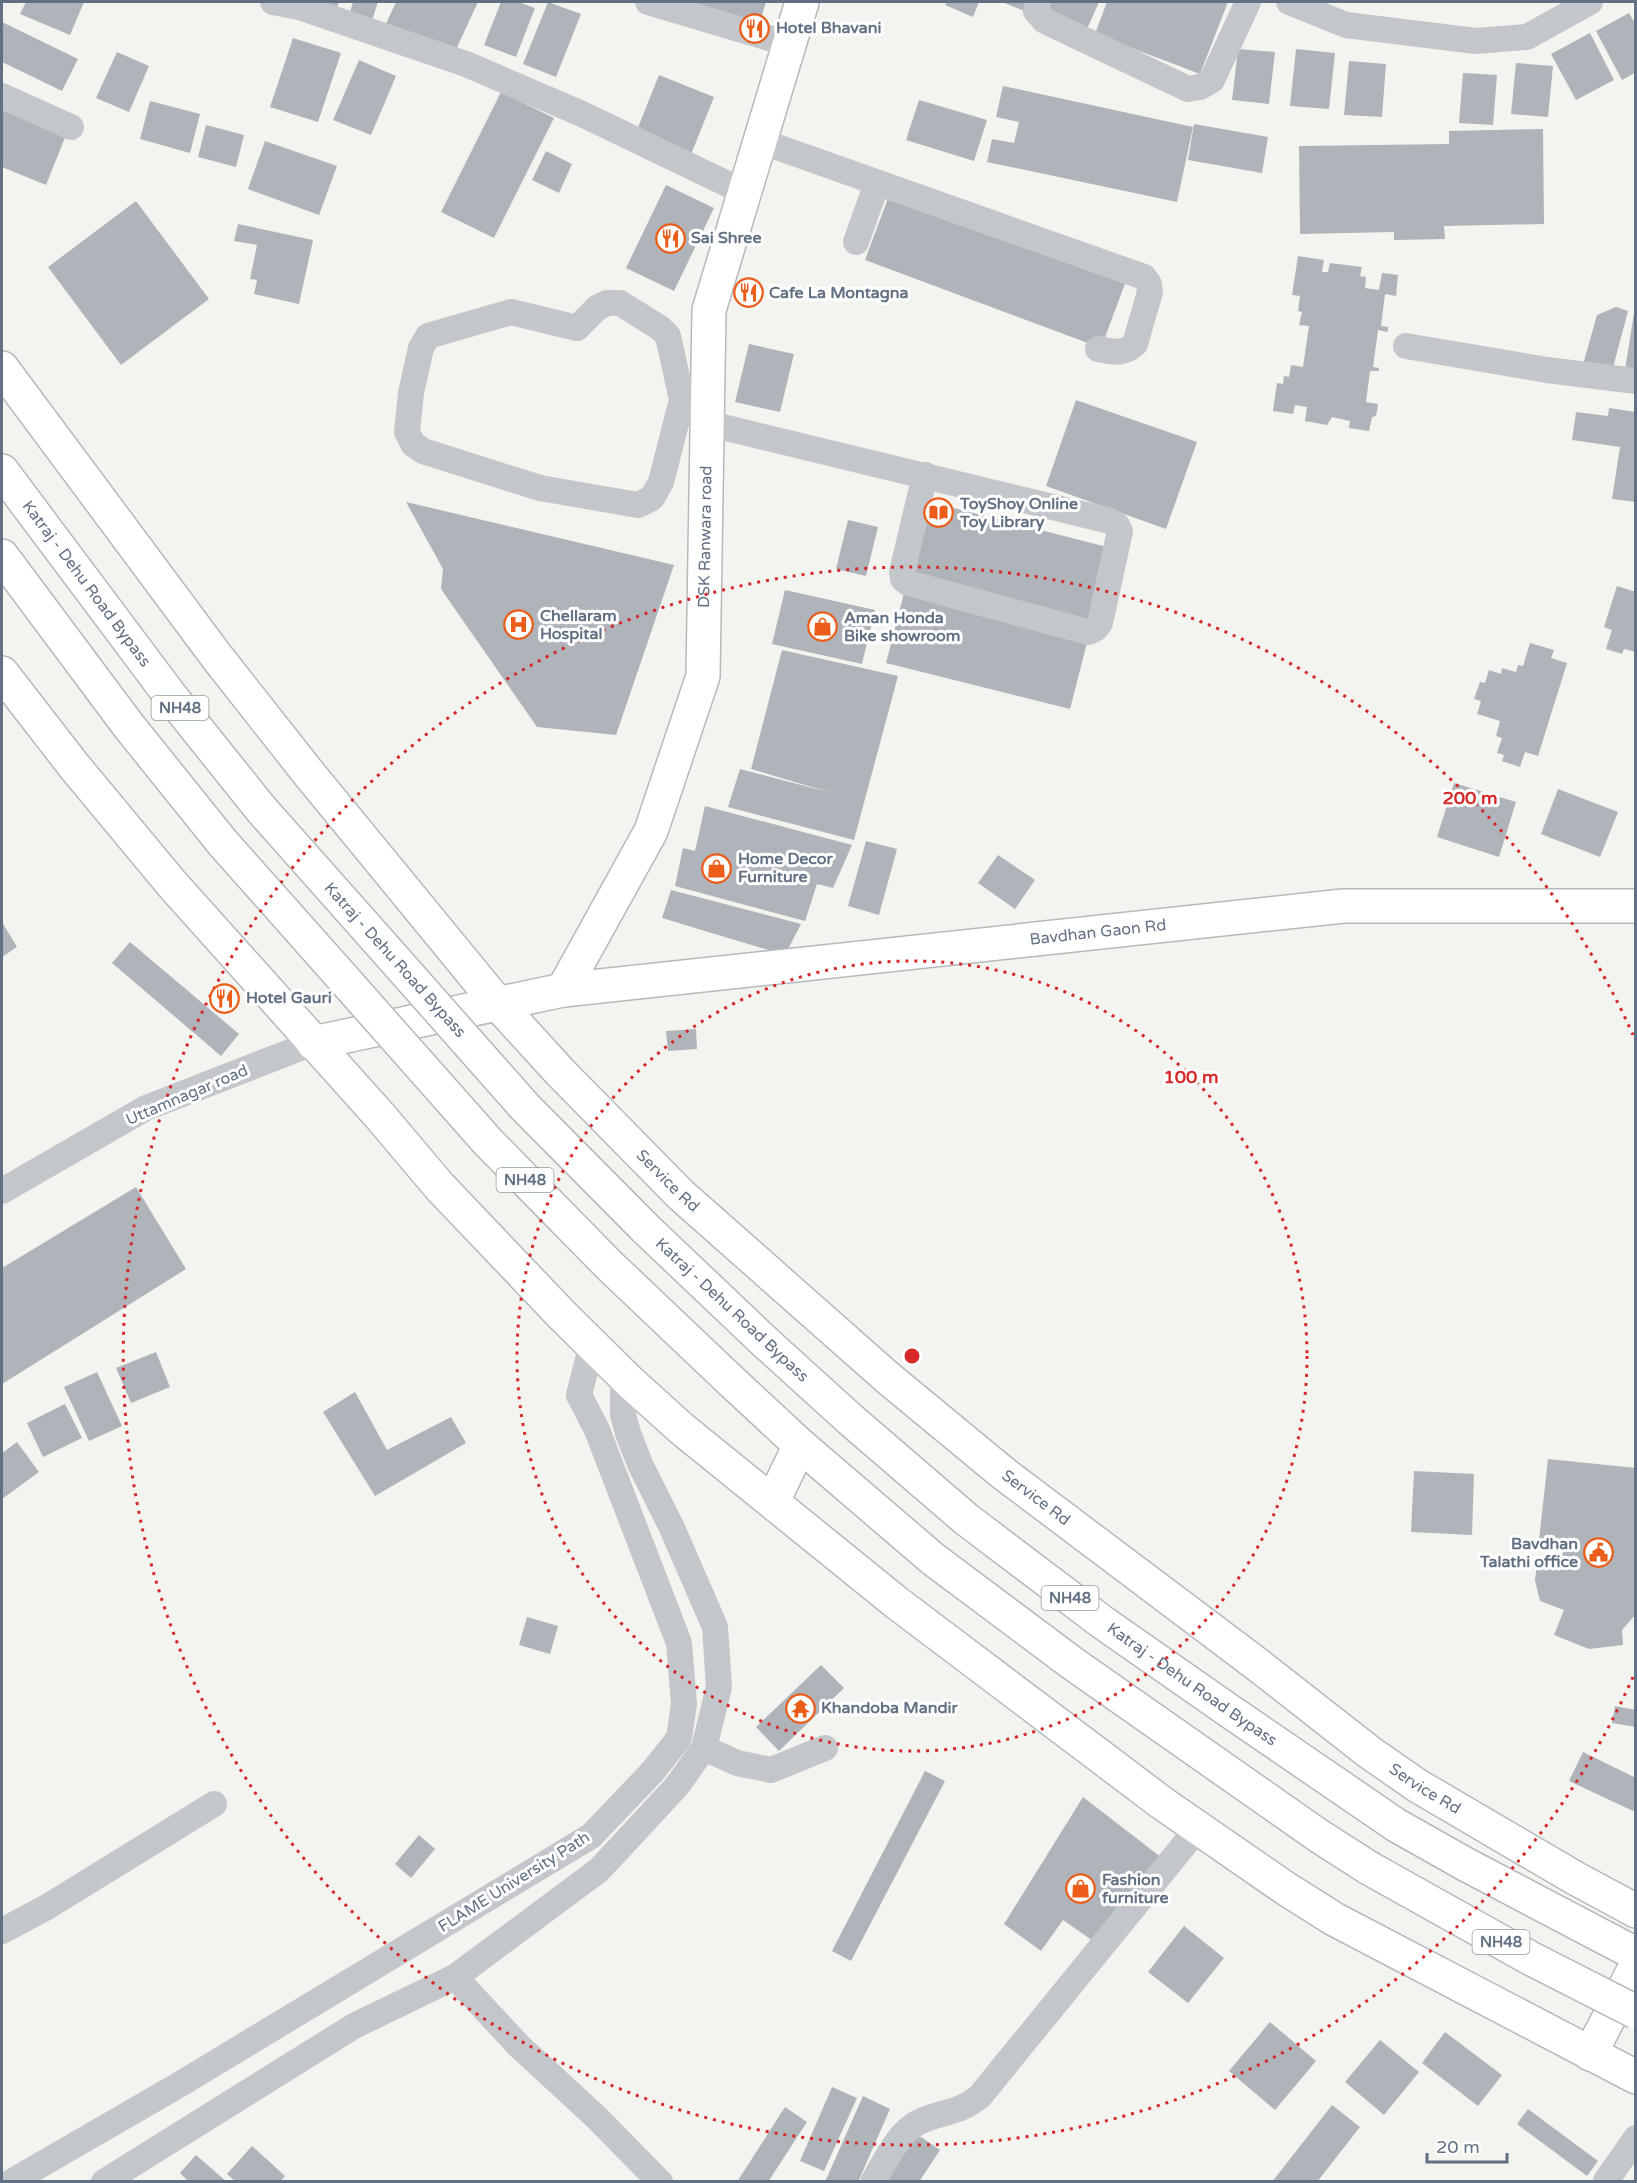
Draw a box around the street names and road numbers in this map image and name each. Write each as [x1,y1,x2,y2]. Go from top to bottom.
street label: DSK Ranwara road [694,465,716,608]
street label: Katraj - Dehu Road Bypass [18,497,155,671]
road number: NH48 [152,696,208,720]
street label: Katraj - Dehu Road Bypass [320,878,470,1042]
street label: Bavdhan Gaon Rd [1029,915,1167,950]
street label: Uttamnagar road [123,1060,251,1130]
street label: Service Rd [632,1145,703,1216]
road number: NH48 [496,1168,554,1192]
street label: Katraj - Dehu Road Bypass [651,1234,813,1386]
street label: Service Rd [998,1466,1074,1530]
road number: NH48 [1042,1586,1098,1610]
street label: Katraj - Dehu Road Bypass [1103,1619,1281,1751]
street label: Service Rd [1385,1759,1464,1819]
street label: FLAME University Path [435,1827,593,1937]
road number: NH48 [1472,1930,1530,1954]

